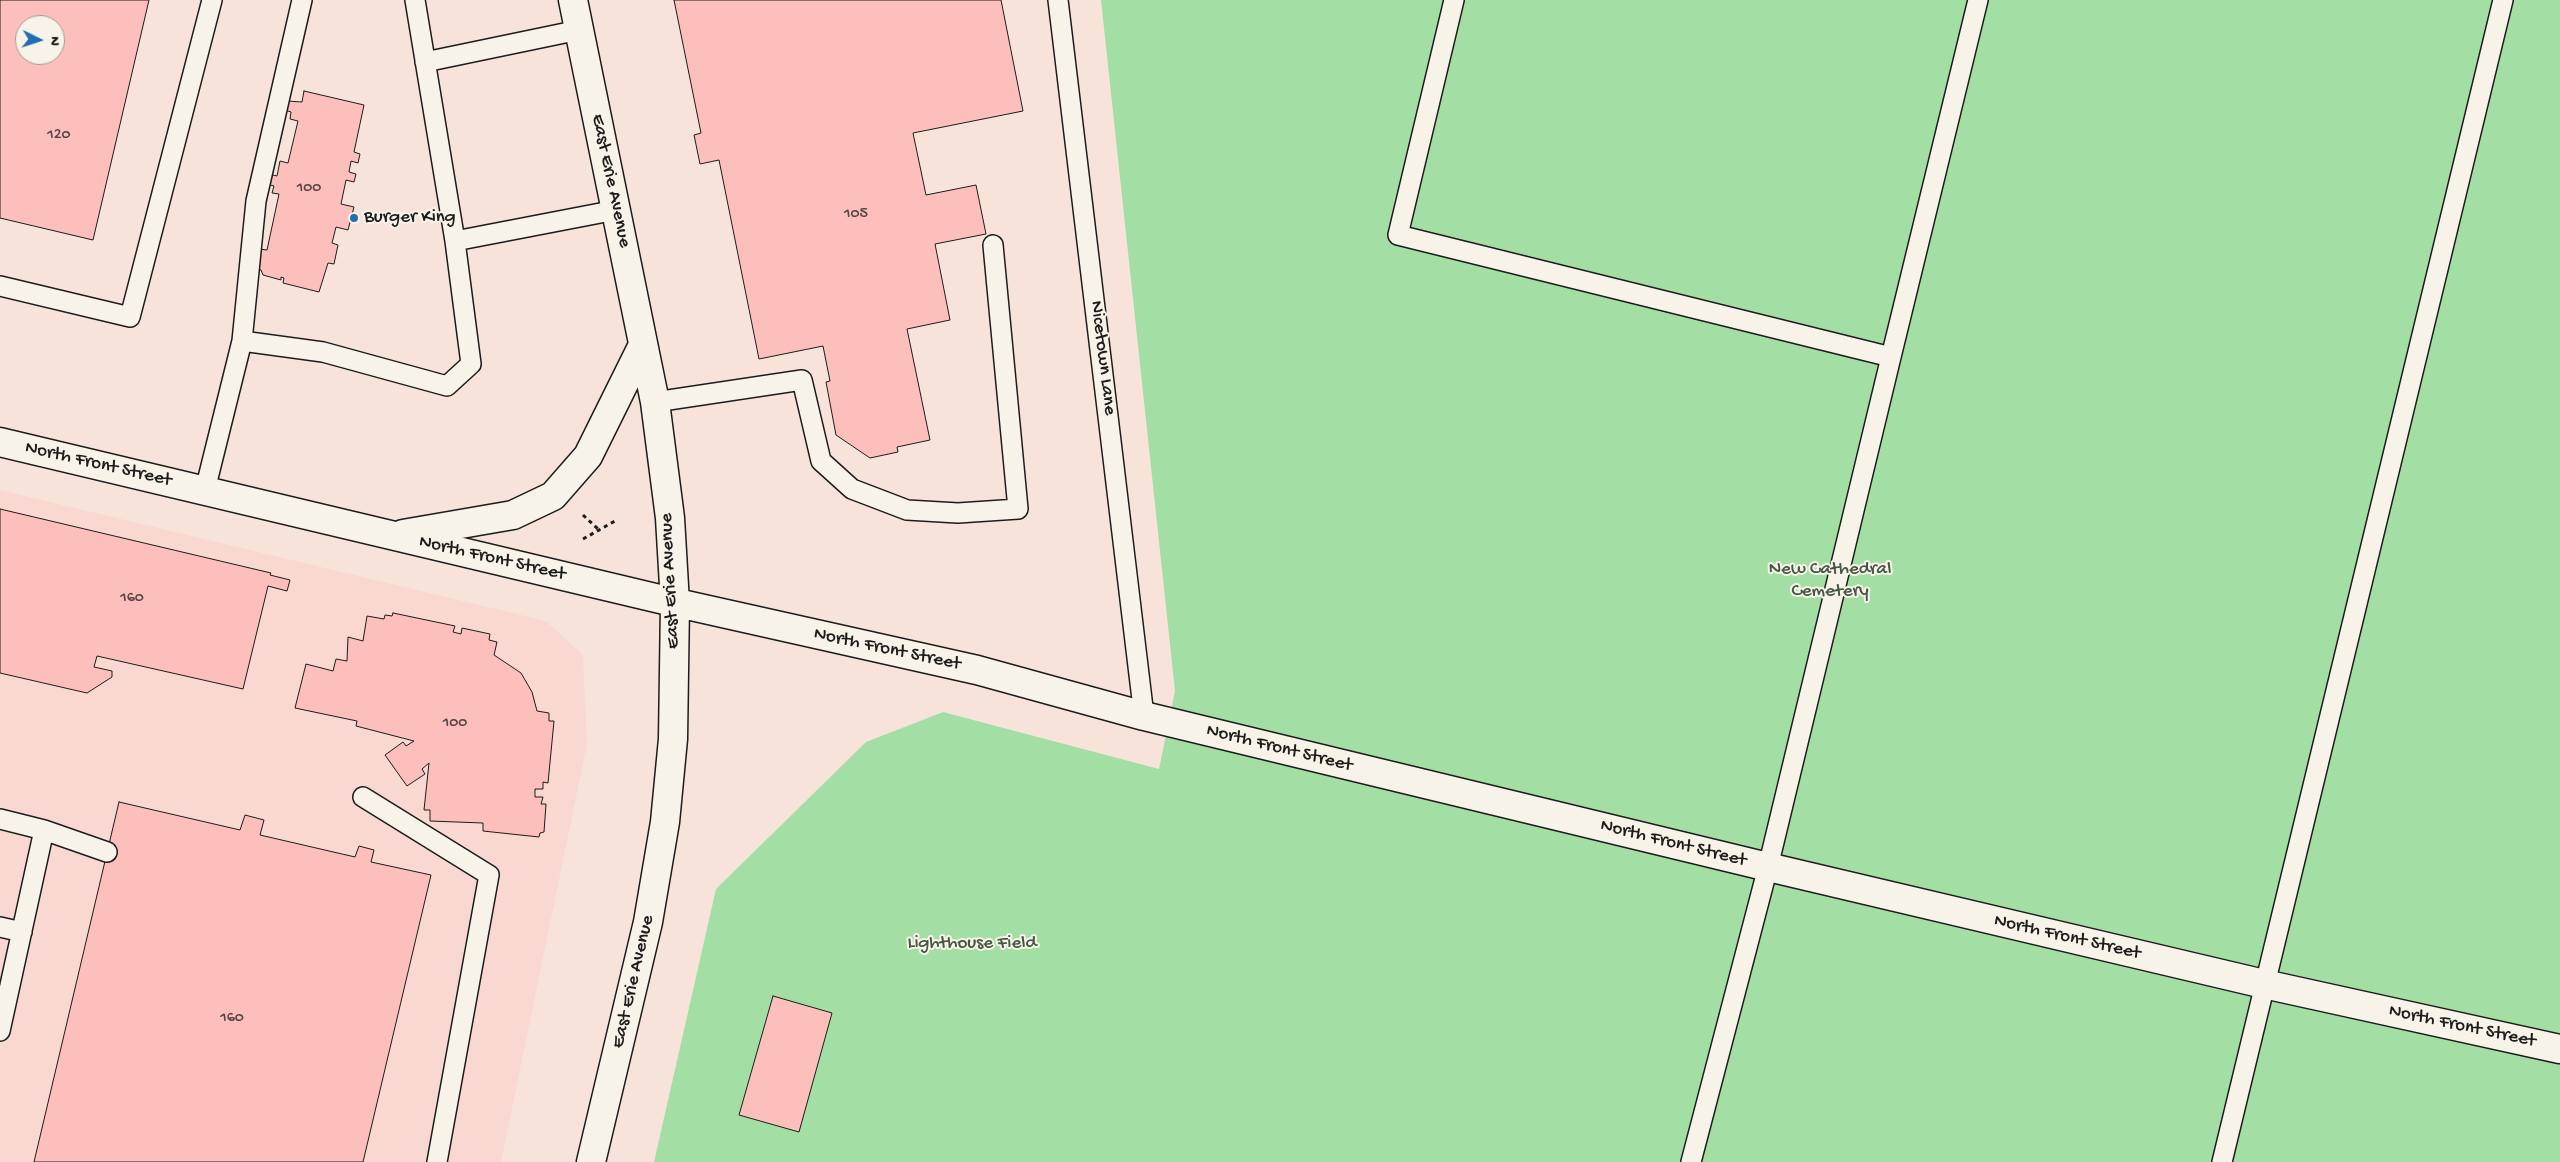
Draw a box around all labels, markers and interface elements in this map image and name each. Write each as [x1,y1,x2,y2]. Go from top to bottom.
north arrow [15,15,65,65]
text: N [46,36,63,46]
street label: East Erie Avenue [585,112,635,250]
house number: 120 [47,126,71,146]
house number: 100 [297,179,321,199]
house number: 105 [844,205,868,225]
place label: Burger King [364,207,456,229]
marker: Burger King [348,212,360,224]
street label: Nicetown Lane [1084,300,1120,416]
street label: North Front Street [22,437,174,493]
street label: East Erie Avenue [656,513,686,649]
street label: North Front Street [416,531,568,587]
park label: New Cathedral Cemetery [1769,559,1891,603]
house number: 160 [120,589,144,609]
street label: North Front Street [811,623,963,677]
house number: 100 [443,714,467,734]
street label: North Front Street [1204,720,1354,778]
street label: North Front Street [1598,815,1748,873]
street label: North Front Street [1991,910,2143,966]
street label: East Erie Avenue [608,913,660,1051]
park label: Lighthouse Field [907,933,1037,955]
street label: North Front Street [2386,1000,2538,1054]
house number: 160 [220,1009,244,1029]

